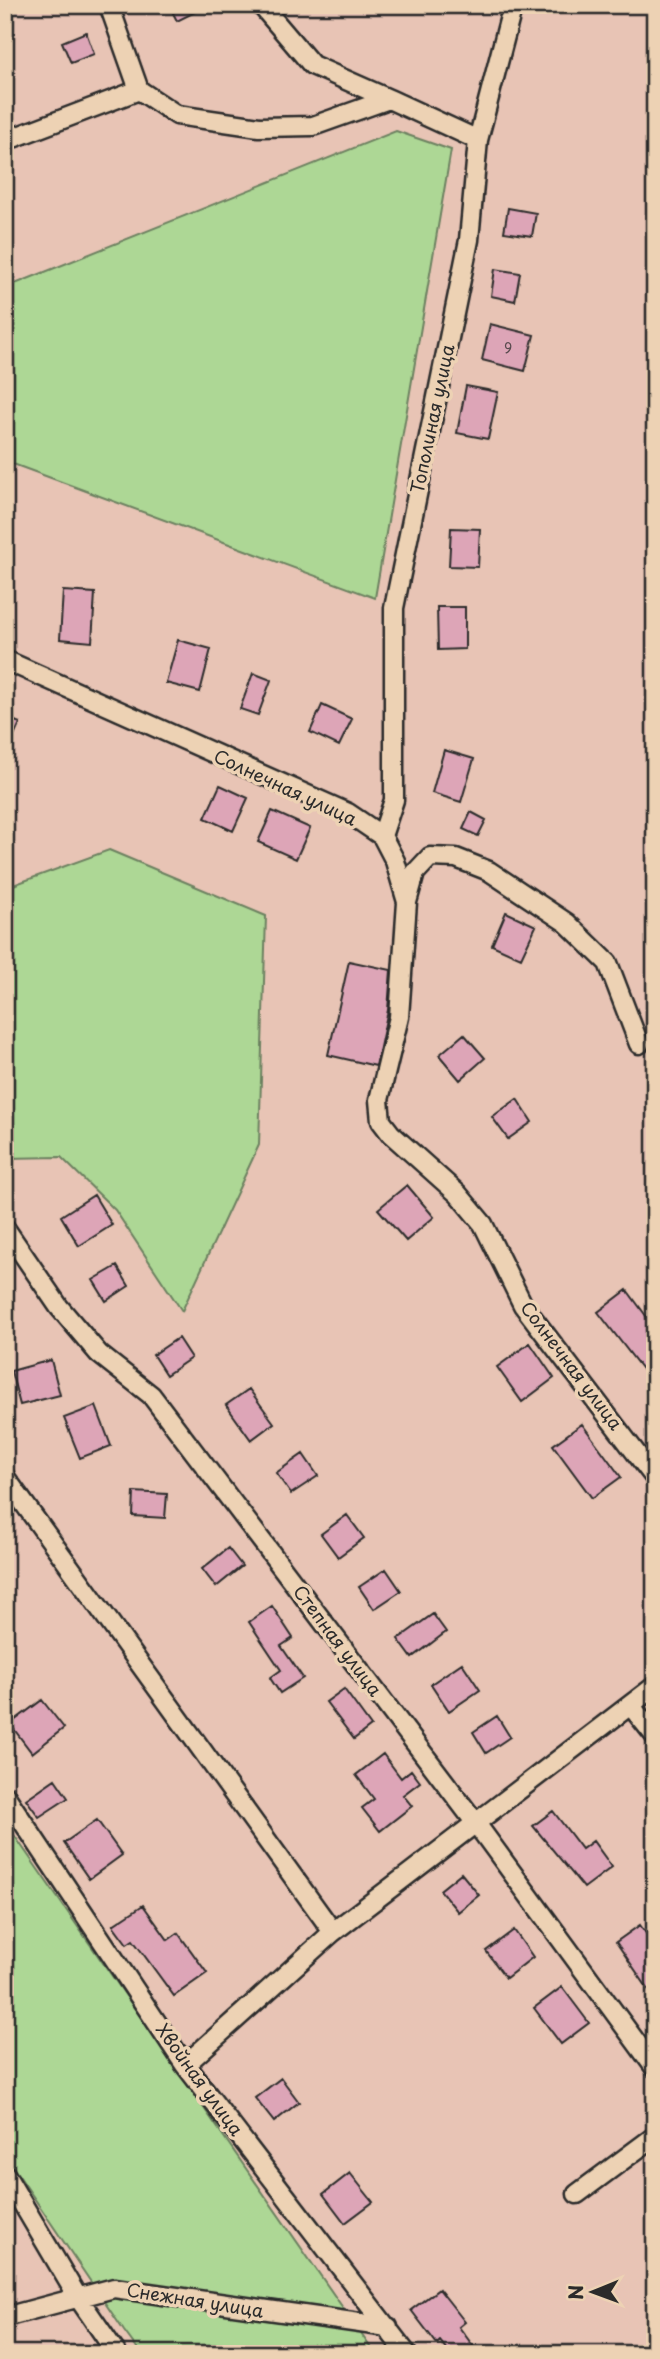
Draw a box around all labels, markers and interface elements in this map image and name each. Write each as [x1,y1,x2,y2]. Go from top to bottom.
house number: 9 [504,337,512,358]
street label: Тополиная улица [403,341,461,496]
street label: Солнечная улица [210,742,362,832]
street label: Солнечная улица [515,1295,630,1436]
street label: Степная улица [287,1579,389,1702]
street label: Хвойная улица [150,2017,251,2142]
north arrow [558,2258,628,2328]
street label: Снежная улица [125,2275,266,2324]
text: N [561,2285,589,2300]

